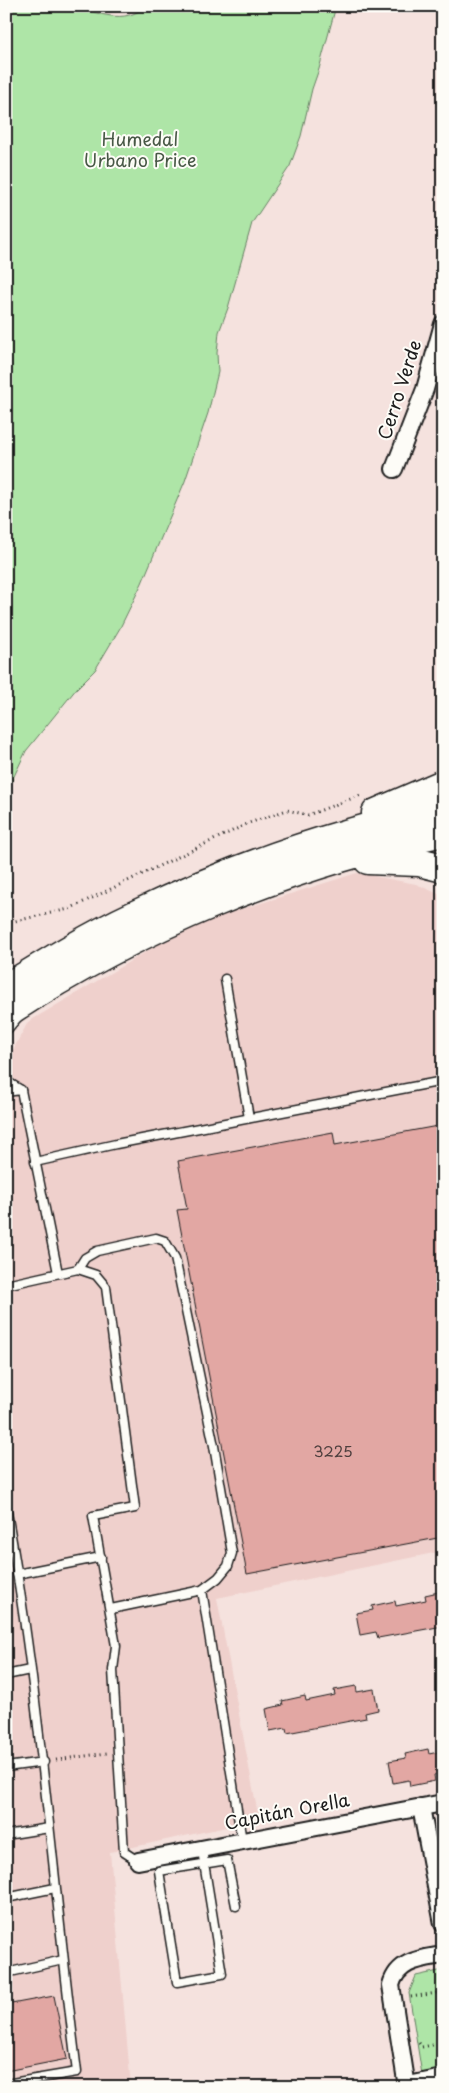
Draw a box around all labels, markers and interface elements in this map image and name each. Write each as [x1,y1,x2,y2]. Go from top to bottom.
park label: Humedal Urbano Price [84,125,197,173]
street label: Cerro Verde [370,336,427,443]
house number: 3225 [313,1439,353,1462]
street label: Capitán Orella [222,1785,352,1836]

